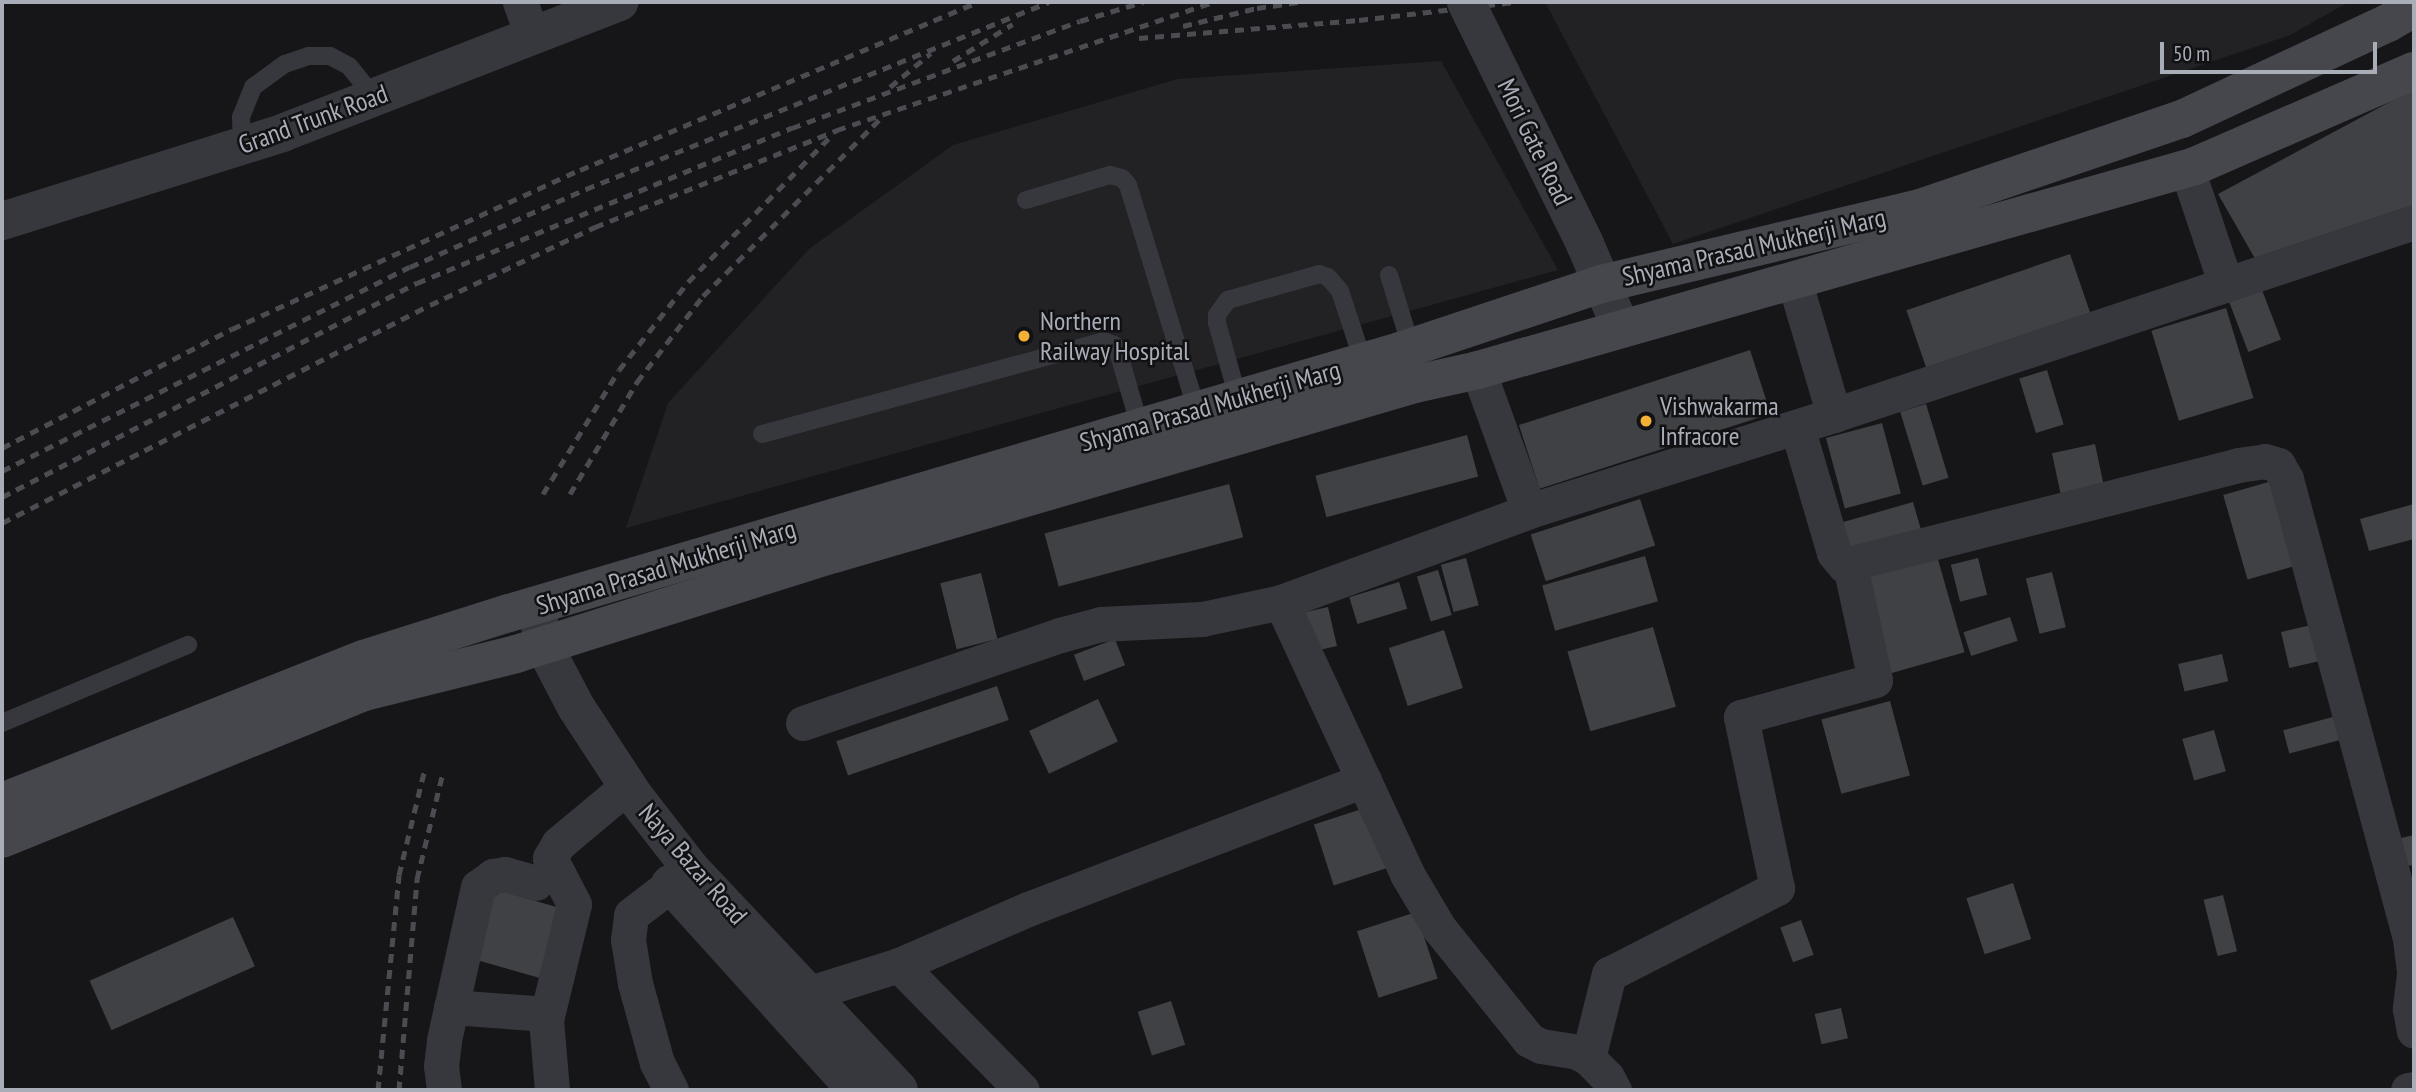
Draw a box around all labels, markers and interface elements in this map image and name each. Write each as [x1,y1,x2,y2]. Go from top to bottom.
scale bar [2164,28,2381,72]
text: 50 m [2173,40,2210,67]
street label: Mori Gate Road [1491,74,1579,210]
street label: Grand Trunk Road [234,77,392,161]
street label: Shyama Prasad Mukherji Marg [1619,202,1889,292]
place label: Northern Railway Hospital [1040,305,1190,366]
marker: Northern Railway Hospital [1014,326,1034,346]
street label: Shyama Prasad Mukherji Marg [1076,354,1344,458]
place label: Vishwakarma Infracore [1660,390,1779,452]
marker: Vishwakarma Infracore [1638,413,1654,429]
street label: Shyama Prasad Mukherji Marg [533,513,799,621]
street label: Naya Bazar Road [632,797,754,931]

